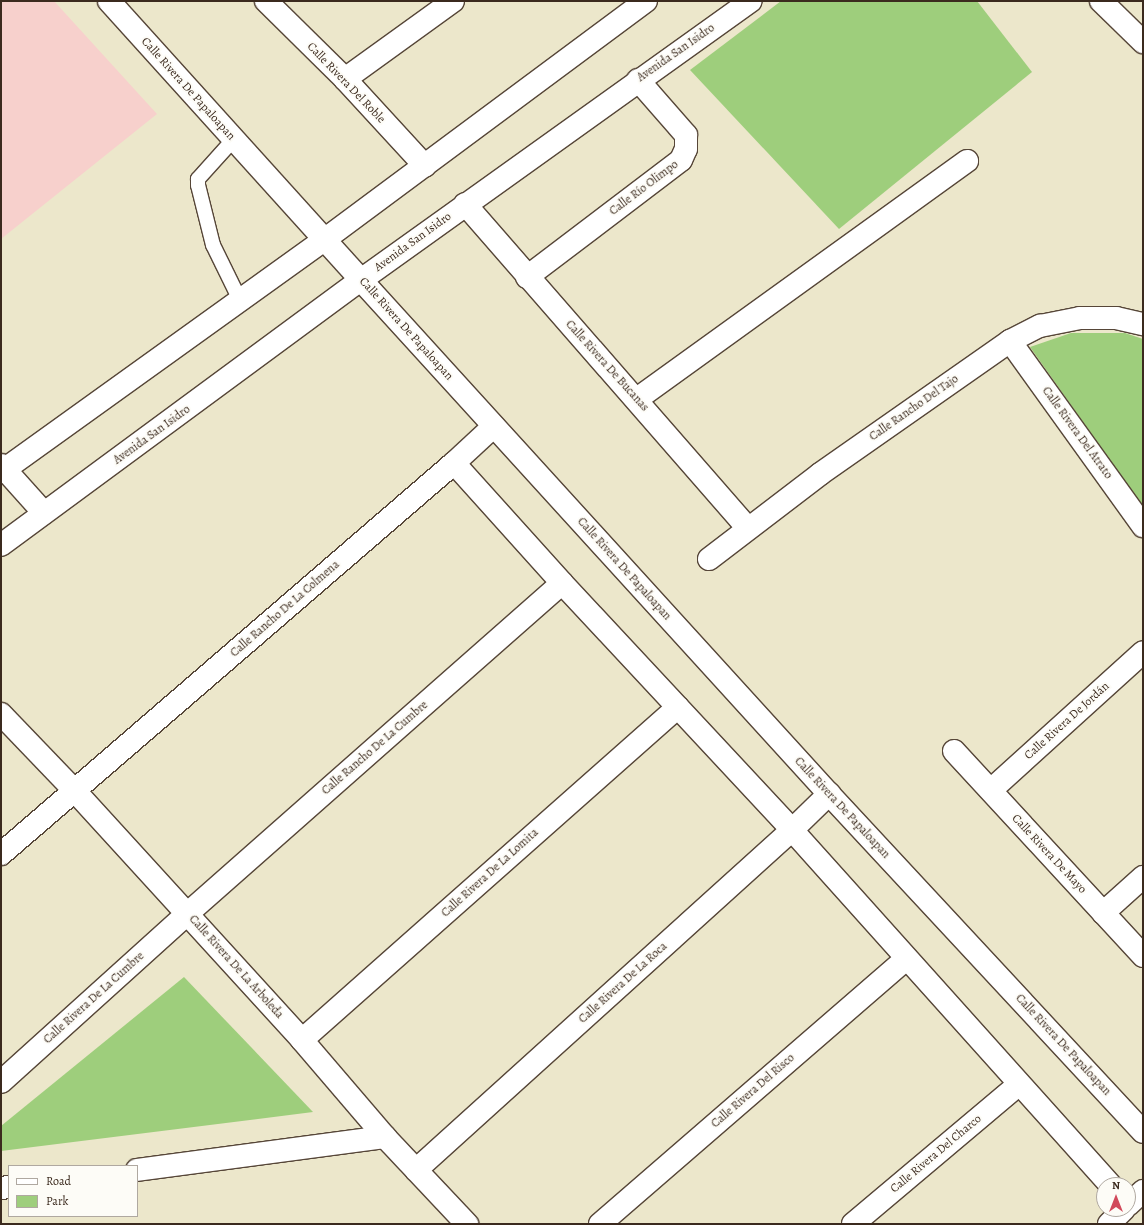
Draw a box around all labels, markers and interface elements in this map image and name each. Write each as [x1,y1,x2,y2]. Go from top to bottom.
street label: Avenida San Isidro [634,21,718,85]
street label: Calle Rivera De Papaloapan [138,35,238,143]
street label: Calle Rivera Del Roble [304,40,388,126]
street label: Calle Río Olimpo [607,157,681,219]
street label: Avenida San Isidro [372,209,454,275]
street label: Calle Rivera De Papaloapan [356,275,456,383]
street label: Calle Rivera De Bucanas [562,317,652,415]
street label: Calle Rancho Del Tajo [867,372,961,444]
street label: Calle Rivera Del Atrato [1039,384,1115,482]
street label: Avenida San Isidro [111,402,193,468]
street label: Calle Rivera De Papaloapan [574,515,674,623]
street label: Calle Rancho De La Colmena [228,558,342,660]
street label: Calle Rivera De Jordán [1022,679,1112,763]
street label: Calle Rancho De La Cumbre [319,698,431,798]
street label: Calle Rivera De Papaloapan [791,754,893,862]
street label: Calle Rivera De Mayo [1009,811,1089,897]
street label: Calle Rivera De La Lomita [439,826,541,920]
street label: Calle Rivera De La Arboleda [186,912,286,1022]
street label: Calle Rivera De La Roca [576,940,670,1026]
street label: Calle Rivera De La Cumbre [41,949,147,1047]
street label: Calle Rivera De Papaloapan [1012,991,1114,1099]
street label: Calle Rivera Del Risco [708,1051,798,1131]
street label: Calle Rivera Del Charco [888,1112,984,1196]
legend [8,1165,138,1217]
text: Road [46,1173,71,1189]
north arrow [1096,1177,1136,1217]
text: N [1112,1178,1120,1193]
text: Park [46,1193,69,1209]

